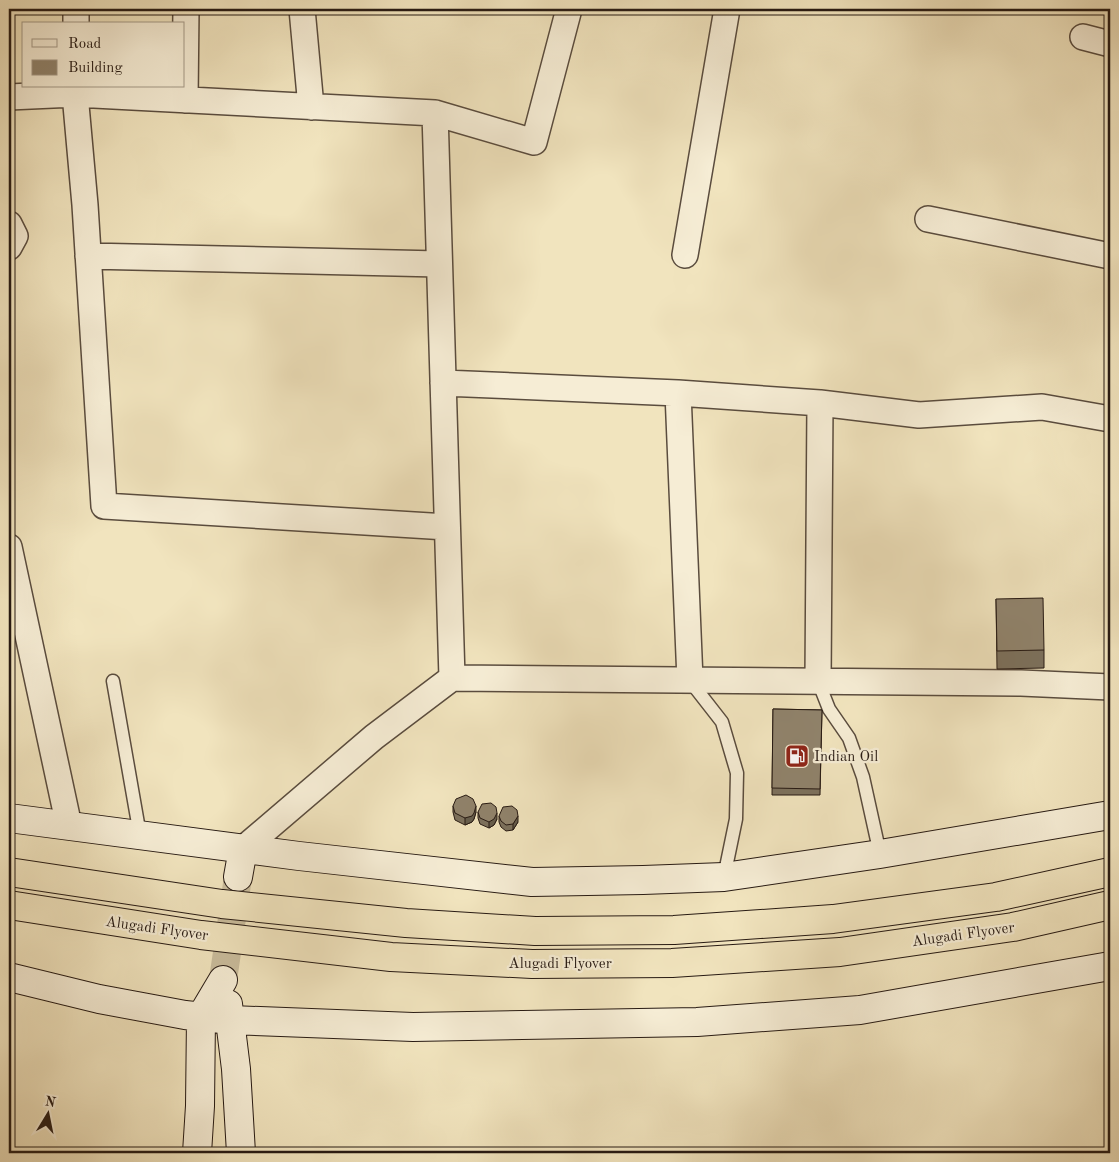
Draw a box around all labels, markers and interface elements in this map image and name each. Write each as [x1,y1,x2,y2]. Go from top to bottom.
legend [22,22,185,88]
text: Road [68,37,102,52]
text: Building [68,61,123,76]
fuel station icon: Indian Oil [784,743,810,769]
place label: Indian Oil [814,750,878,765]
street label: Alugadi Flyover [104,915,209,944]
street label: Alugadi Flyover [911,921,1016,950]
street label: Alugadi Flyover [508,957,612,972]
north arrow [22,1090,72,1140]
text: N [44,1094,57,1110]

